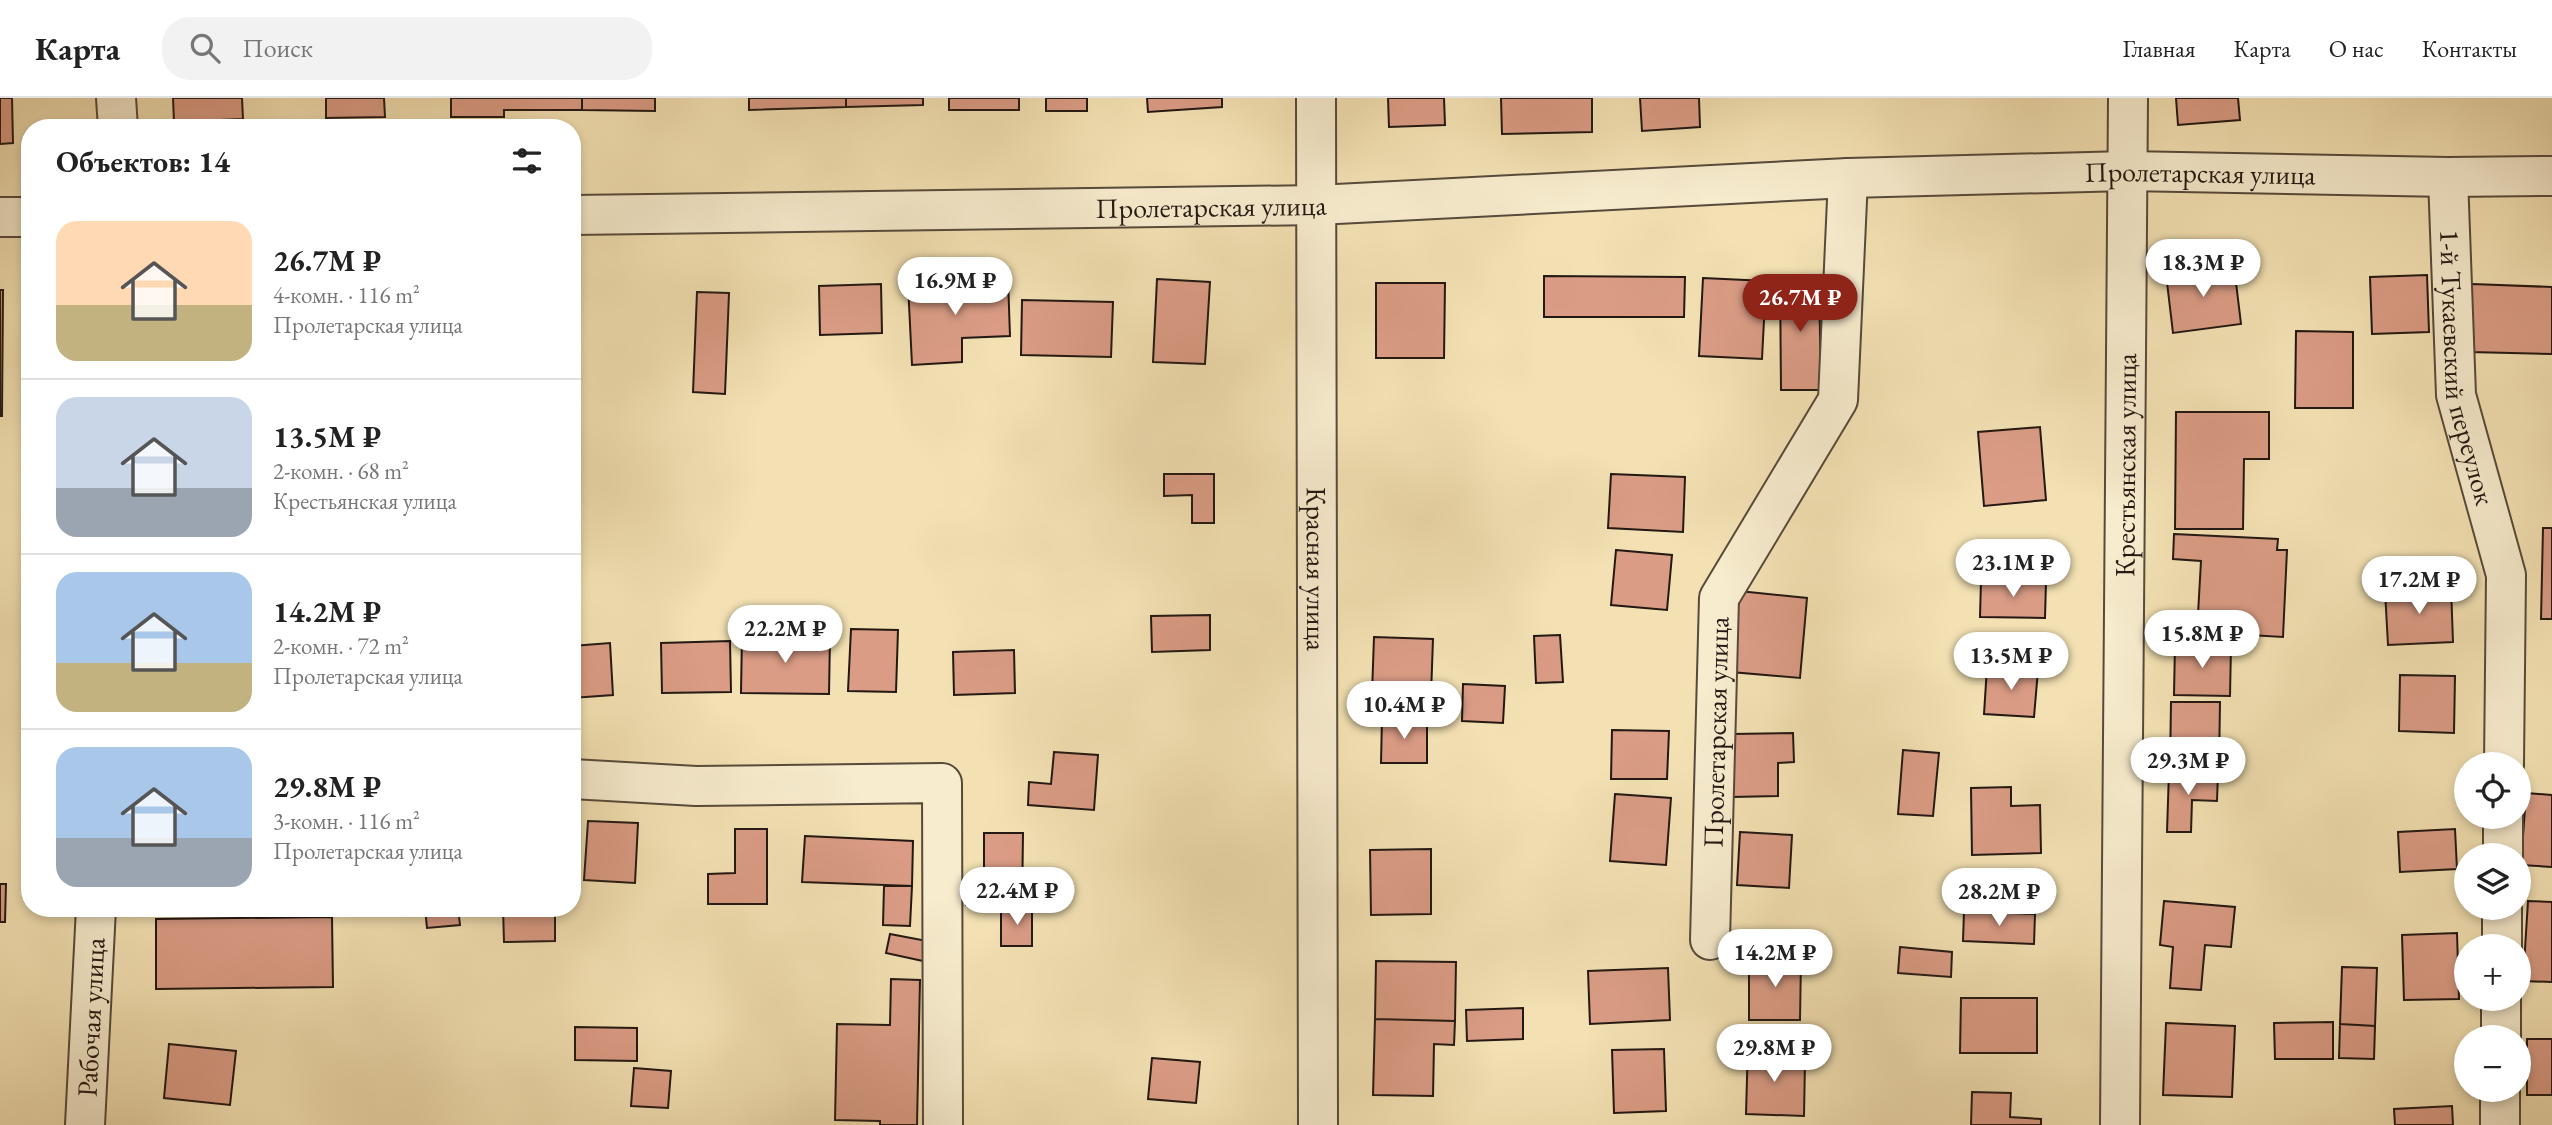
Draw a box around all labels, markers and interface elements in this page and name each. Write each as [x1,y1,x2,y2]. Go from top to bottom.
search box [162,17,652,80]
text: Карта [35,27,120,70]
icon: search [186,29,224,67]
text: Поиск [242,31,313,65]
text: Главная [2122,33,2196,64]
text: Карта [2234,33,2291,64]
text: О нас [2329,33,2384,64]
text: Контакты [2422,33,2517,64]
text: Объектов: 14 [56,142,230,181]
icon: filters [508,142,546,180]
street label: Пролетарская улица [2084,153,2317,193]
street label: Пролетарская улица [1095,186,1328,226]
street label: 1-й Тукаевский переулок [2432,229,2504,509]
pin: 18.3M ₽ [2138,240,2268,299]
text: 26.7M ₽ [273,241,381,280]
text: 18.3M ₽ [2162,247,2244,277]
icon: home [112,249,196,333]
pin: 16.9M ₽ [890,258,1020,317]
text: 16.9M ₽ [914,265,996,295]
pin: 26.7M ₽ [1735,274,1865,334]
text: 4-комн. · 116 m² [273,280,420,310]
text: 26.7M ₽ [1759,282,1841,312]
text: Пролетарская улица [273,310,463,340]
street label: Крестьянская улица [2106,352,2144,577]
text: 13.5M ₽ [273,417,381,456]
icon: home [112,425,196,509]
text: 2-комн. · 68 m² [273,456,409,486]
text: Крестьянская улица [273,486,457,516]
street label: Красная улица [1299,487,1335,652]
pin: 23.1M ₽ [1948,540,2078,599]
text: 23.1M ₽ [1972,547,2054,577]
pin: 17.2M ₽ [2354,556,2484,616]
text: 17.2M ₽ [2378,564,2460,594]
text: 14.2M ₽ [273,592,381,631]
icon: home [112,600,196,684]
pin: 22.2M ₽ [720,606,850,665]
pin: 15.8M ₽ [2137,610,2267,670]
text: 22.2M ₽ [744,613,826,643]
street label: Пролетарская улица [1694,615,1737,848]
text: 15.8M ₽ [2161,618,2243,648]
text: 2-комн. · 72 m² [273,631,409,661]
pin: 13.5M ₽ [1946,632,2076,692]
text: 13.5M ₽ [1970,640,2052,670]
text: Пролетарская улица [273,661,463,691]
pin: 10.4M ₽ [1339,682,1469,741]
text: 10.4M ₽ [1363,689,1445,719]
pin: 29.3M ₽ [2123,738,2253,797]
text: 29.3M ₽ [2147,745,2229,775]
map controls [2454,752,2531,1102]
button: locate [2454,752,2531,829]
text: 29.8M ₽ [273,767,381,806]
icon: home [112,775,196,859]
text: 3-комн. · 116 m² [273,806,420,836]
text: Пролетарская улица [273,836,463,866]
button: layers [2454,843,2531,920]
pin: 22.4M ₽ [952,868,1082,927]
pin: 28.2M ₽ [1934,868,2064,928]
text: 22.4M ₽ [976,875,1058,905]
text: 28.2M ₽ [1958,876,2040,906]
pin: 14.2M ₽ [1710,930,1840,989]
button: + [2454,934,2531,1011]
street label: Рабочая улица [68,936,113,1098]
text: 14.2M ₽ [1734,937,1816,967]
pin: 29.8M ₽ [1709,1024,1839,1084]
button: − [2454,1025,2531,1102]
text: 29.8M ₽ [1733,1032,1815,1062]

